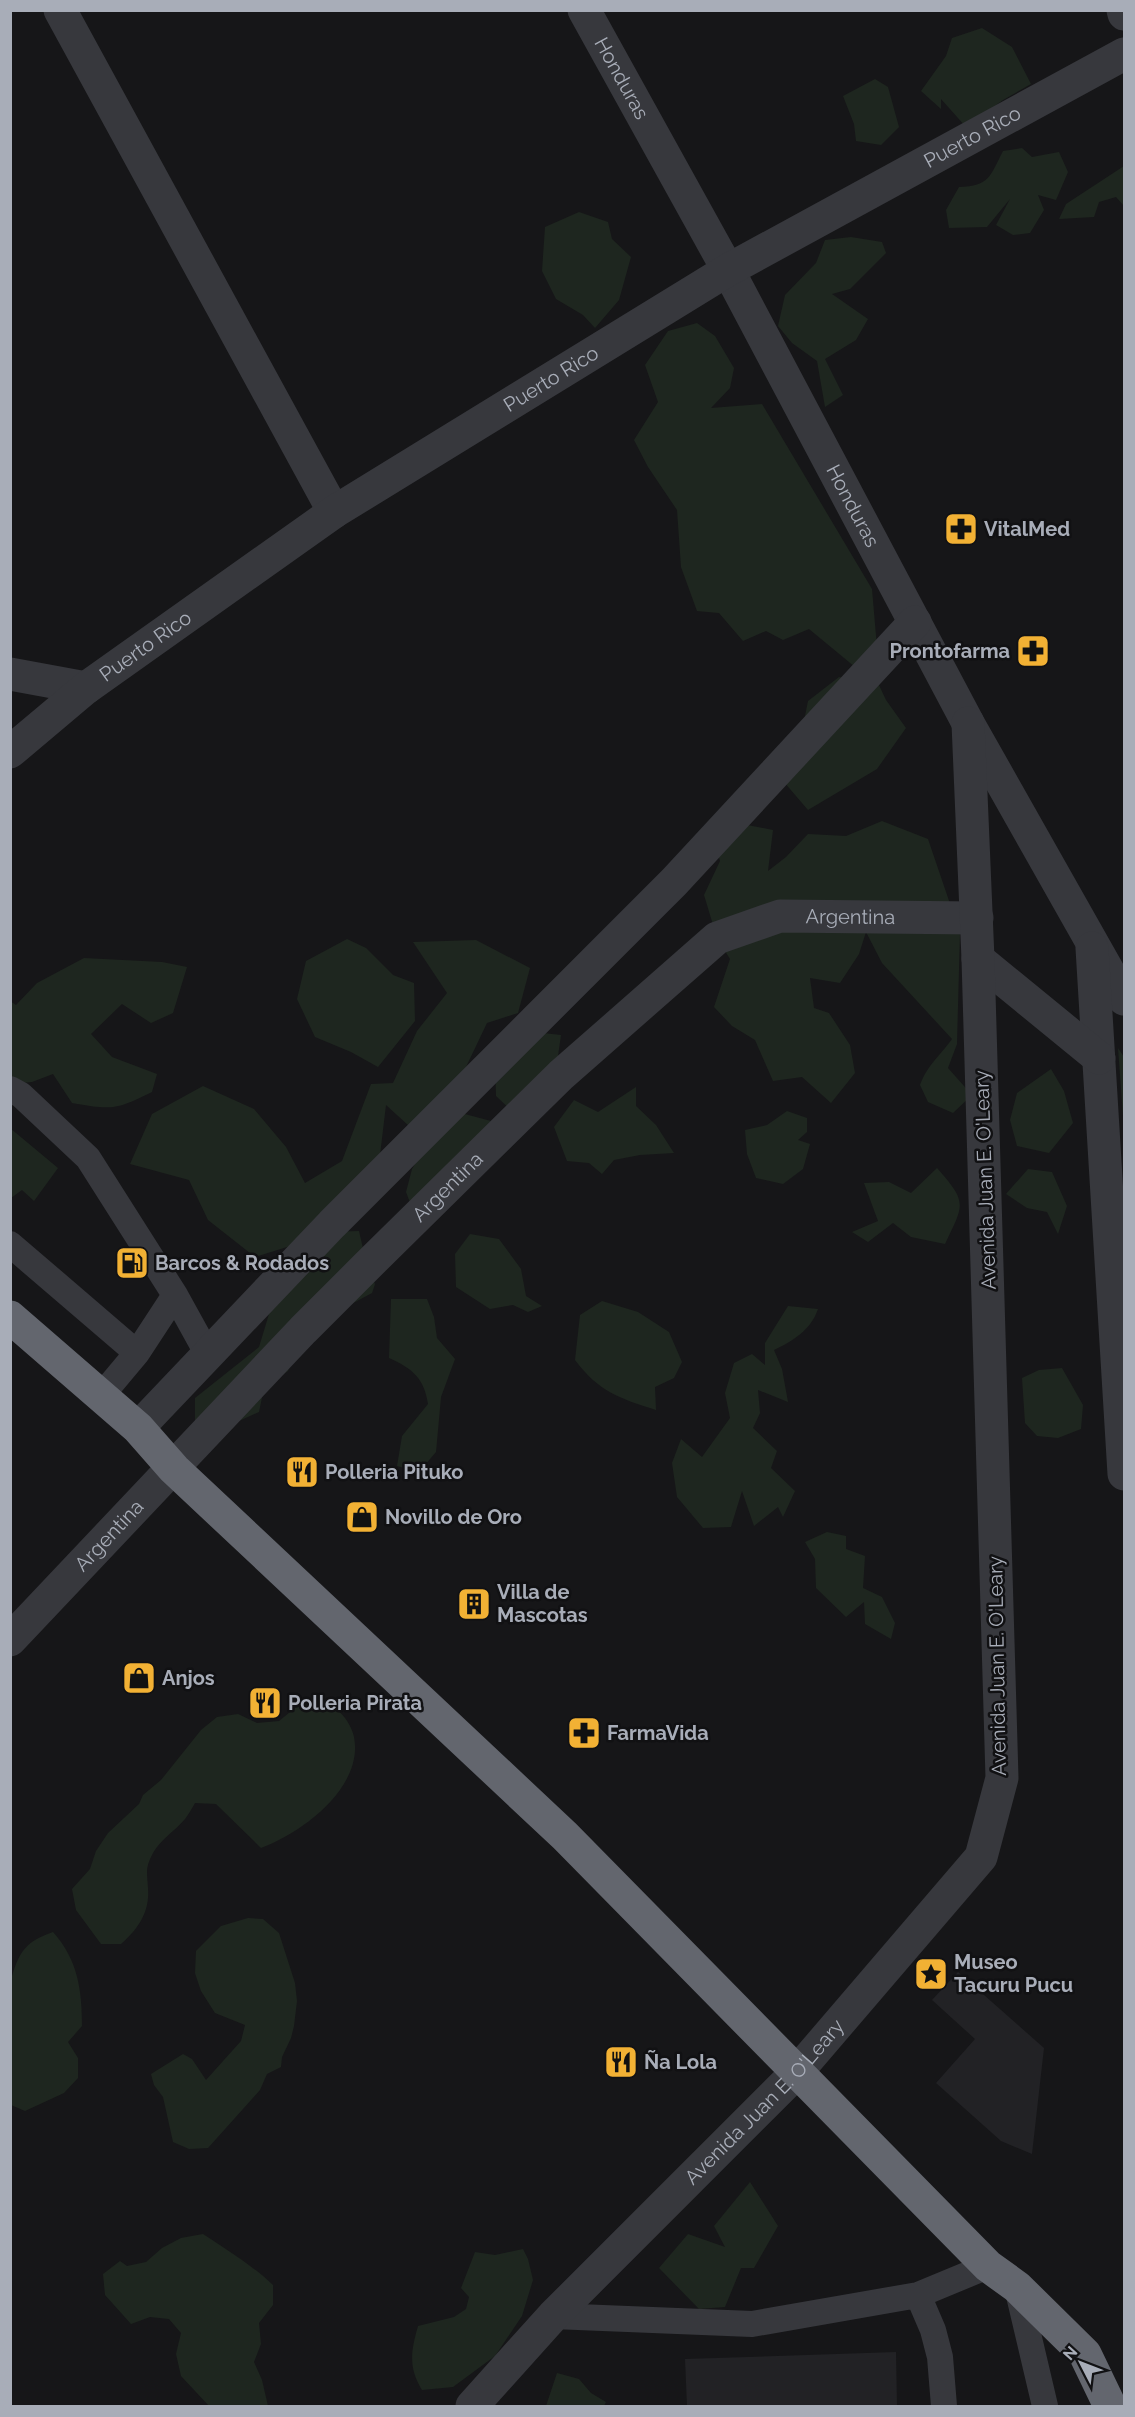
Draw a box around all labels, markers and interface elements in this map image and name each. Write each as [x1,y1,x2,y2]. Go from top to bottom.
street label: Honduras [589,33,654,123]
street label: Puerto Rico [920,101,1025,173]
street label: Puerto Rico [499,341,603,417]
street label: Honduras [821,460,885,551]
pharmacy icon: VitalMed [943,511,979,547]
place label: VitalMed [984,517,1070,541]
street label: Puerto Rico [95,605,196,687]
pharmacy icon: Prontofarma [1015,633,1051,669]
place label: Prontofarma [890,639,1010,663]
street label: Argentina [805,904,895,929]
street label: Avenida Juan E. O'Leary [969,1070,1001,1290]
street label: Argentina [407,1147,488,1227]
fuel station icon: Barcos & Rodados [114,1245,150,1281]
place label: Barcos & Rodados [155,1251,329,1275]
restaurant icon: Polleria Pituko [284,1454,320,1490]
place label: Polleria Pituko [325,1460,464,1484]
street label: Argentina [69,1495,148,1576]
shop icon: Novillo de Oro [344,1499,380,1535]
place label: Novillo de Oro [385,1505,522,1529]
street label: Avenida Juan E. O'Leary [983,1556,1011,1776]
place label: Villa de Mascotas [497,1580,588,1627]
building icon: Villa de Mascotas [456,1586,492,1622]
shop icon: Anjos [121,1660,157,1696]
place label: Anjos [162,1666,215,1690]
restaurant icon: Polleria Pirata [247,1685,283,1721]
place label: Polleria Pirata [288,1691,422,1715]
pharmacy icon: FarmaVida [566,1715,602,1751]
place label: FarmaVida [607,1721,709,1745]
place label: Museo Tacuru Pucu [954,1950,1073,1997]
place icon: Museo Tacuru Pucu [913,1956,949,1992]
street label: Avenida Juan E. O'Leary [679,2014,849,2190]
restaurant icon: Ña Lola [603,2044,639,2080]
place label: Ña Lola [644,2050,717,2074]
north arrow [1051,2333,1111,2393]
text: N [1059,2342,1081,2364]

